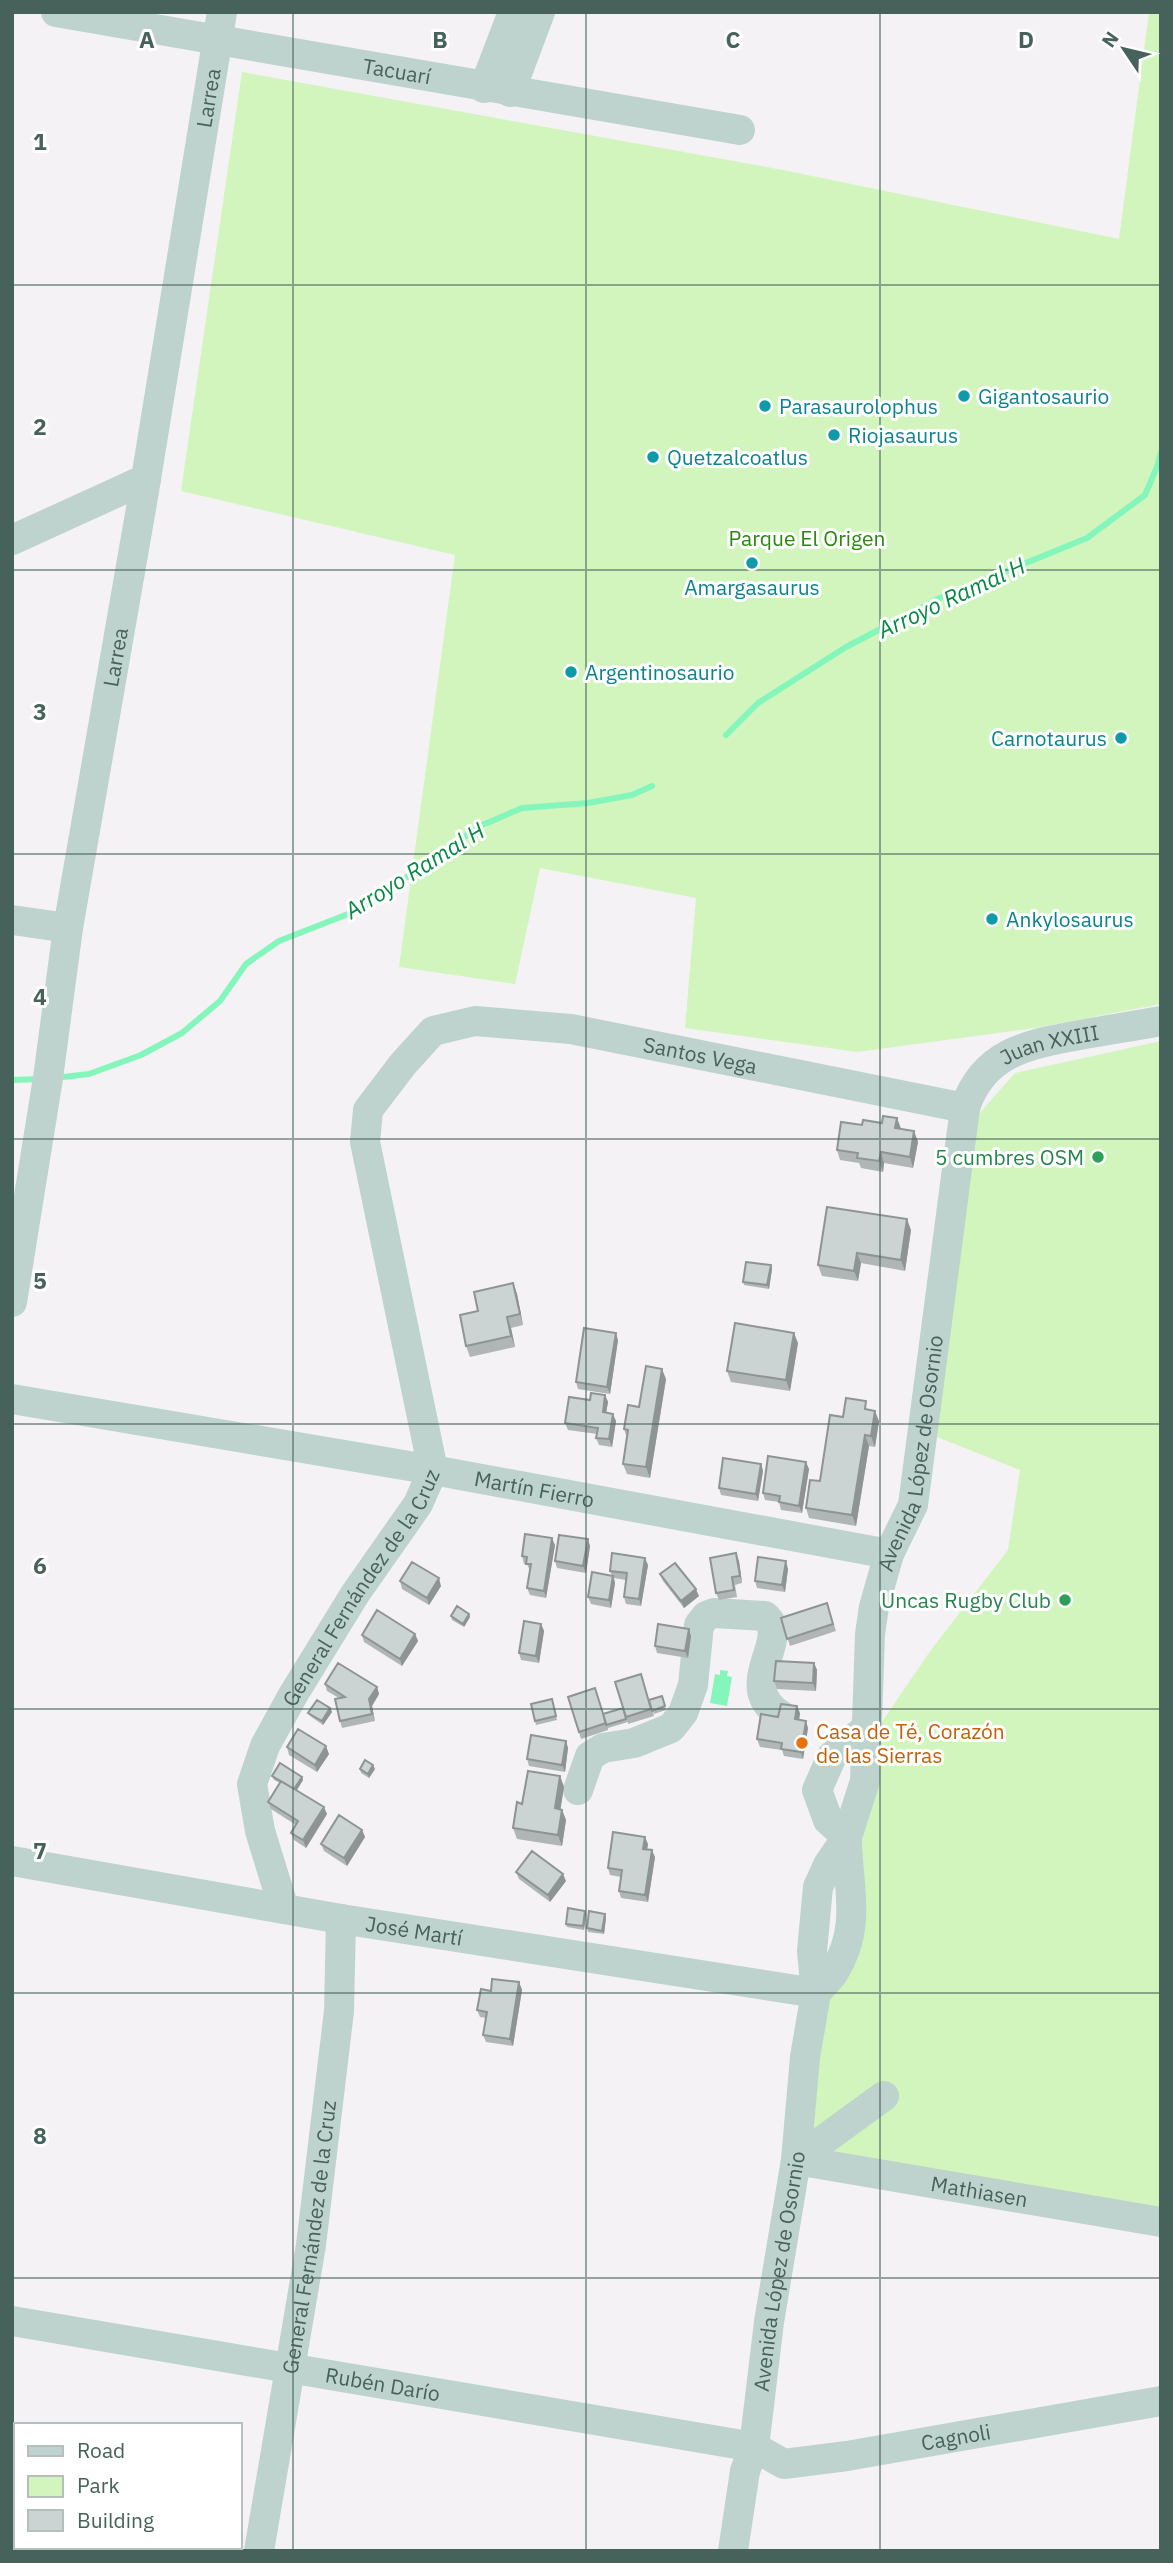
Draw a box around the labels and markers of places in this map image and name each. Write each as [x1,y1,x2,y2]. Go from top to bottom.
place label: Gigantosaurio [978,382,1109,410]
marker: Gigantosaurio [956,388,972,404]
place label: Parasaurolophus [779,392,938,420]
marker: Parasaurolophus [757,398,773,414]
place label: Riojasaurus [848,421,958,449]
marker: Riojasaurus [826,427,842,443]
place label: Quetzalcoatlus [667,443,808,471]
marker: Quetzalcoatlus [645,449,661,465]
marker: Amargasaurus [744,555,760,571]
place label: Amargasaurus [684,573,820,601]
place label: Argentinosaurio [585,658,735,686]
marker: Argentinosaurio [563,664,579,680]
place label: Carnotaurus [991,724,1107,752]
marker: Carnotaurus [1113,730,1129,746]
place label: Ankylosaurus [1006,905,1134,933]
marker: Ankylosaurus [984,911,1000,927]
place label: 5 cumbres OSM [935,1143,1084,1171]
marker: 5 cumbres OSM [1090,1149,1106,1165]
place label: Uncas Rugby Club [881,1586,1051,1614]
marker: Uncas Rugby Club [1057,1592,1073,1608]
place label: Casa de Té, Corazón de las Sierras [816,1717,1005,1769]
marker: Casa de Té, Corazón de las Sierras [794,1735,810,1751]

